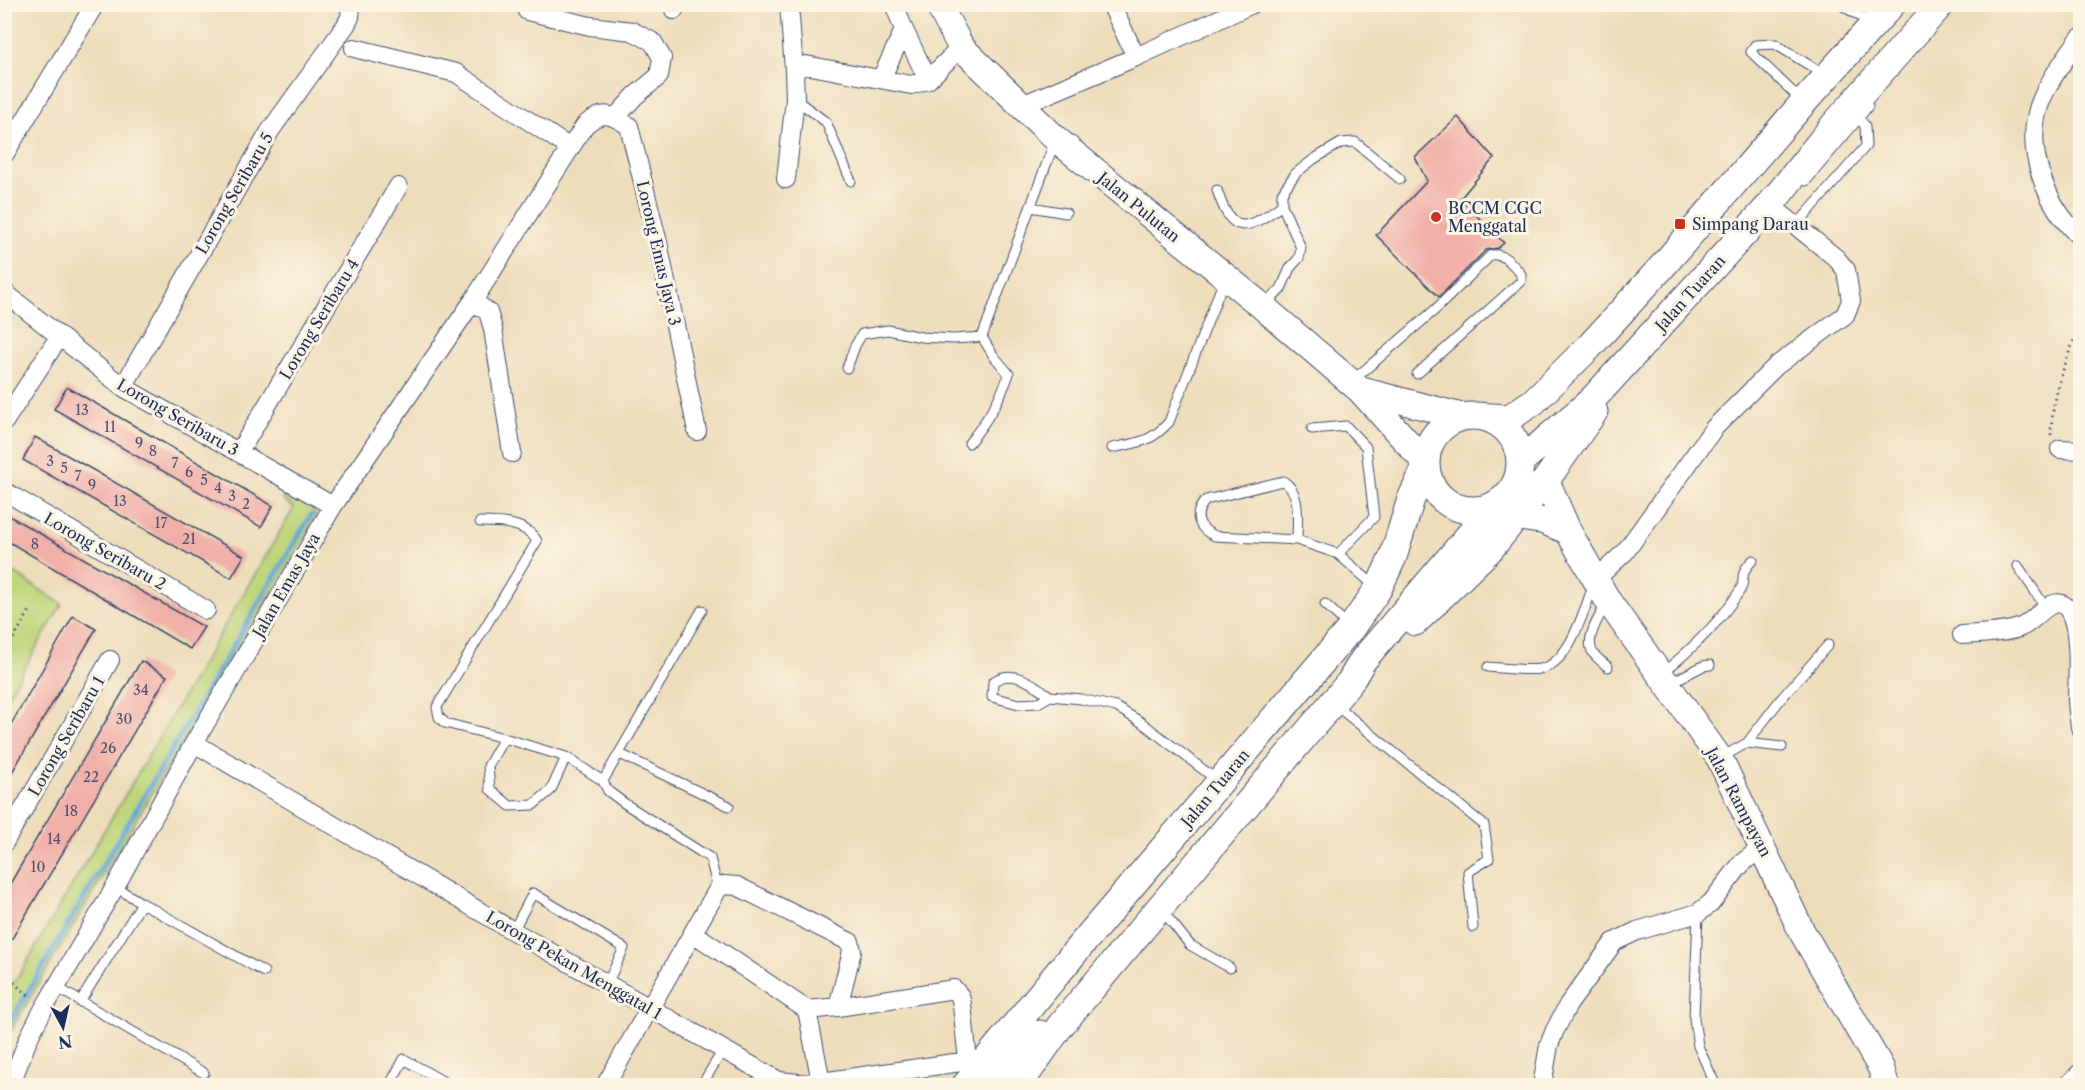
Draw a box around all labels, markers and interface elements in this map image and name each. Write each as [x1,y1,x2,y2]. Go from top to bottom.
street label: Lorong Seribaru 5 [191,129,277,257]
street label: Jalan Pulutan [1091,166,1184,246]
street label: Lorong Emas Jaya 3 [633,179,685,327]
place label: BCCM CGC Menggatal [1448,198,1542,236]
marker: BCCM CGC Menggatal [1429,210,1443,224]
place label: Simpang Darau [1692,214,1809,234]
marker: Simpang Darau [1673,217,1687,231]
street label: Jalan Tuaran [1649,251,1729,338]
street label: Lorong Seribaru 4 [275,255,363,383]
street label: Lorong Seribaru 3 [114,374,242,460]
house number: 13 [75,401,89,419]
house number: 11 [104,418,116,436]
house number: 9 [135,434,143,452]
house number: 8 [149,442,157,460]
house number: 3 [46,452,54,470]
house number: 7 [172,454,179,472]
house number: 5 [60,459,68,477]
house number: 6 [185,463,193,481]
house number: 7 [75,467,82,485]
house number: 5 [200,471,208,489]
house number: 9 [88,476,96,494]
house number: 4 [214,479,222,497]
house number: 3 [228,487,236,505]
house number: 13 [113,492,127,510]
house number: 2 [242,495,250,513]
street label: Lorong Seribaru 2 [40,508,170,594]
house number: 17 [155,514,167,532]
street label: Jalan Emas Jaya [246,529,324,643]
house number: 21 [182,530,196,548]
house number: 8 [31,535,39,553]
street label: Lorong Seribaru 1 [24,672,109,800]
house number: 34 [133,681,149,699]
house number: 30 [116,710,132,728]
house number: 26 [100,739,116,757]
street label: Jalan Rampayan [1700,741,1776,860]
street label: Jalan Tuaran [1175,745,1253,833]
house number: 22 [83,768,99,786]
house number: 18 [64,802,78,820]
house number: 14 [47,830,61,848]
house number: 10 [31,858,45,876]
street label: Lorong Pekan Menggatal 1 [482,906,666,1024]
north arrow [33,997,93,1057]
text: N [57,1031,73,1053]

